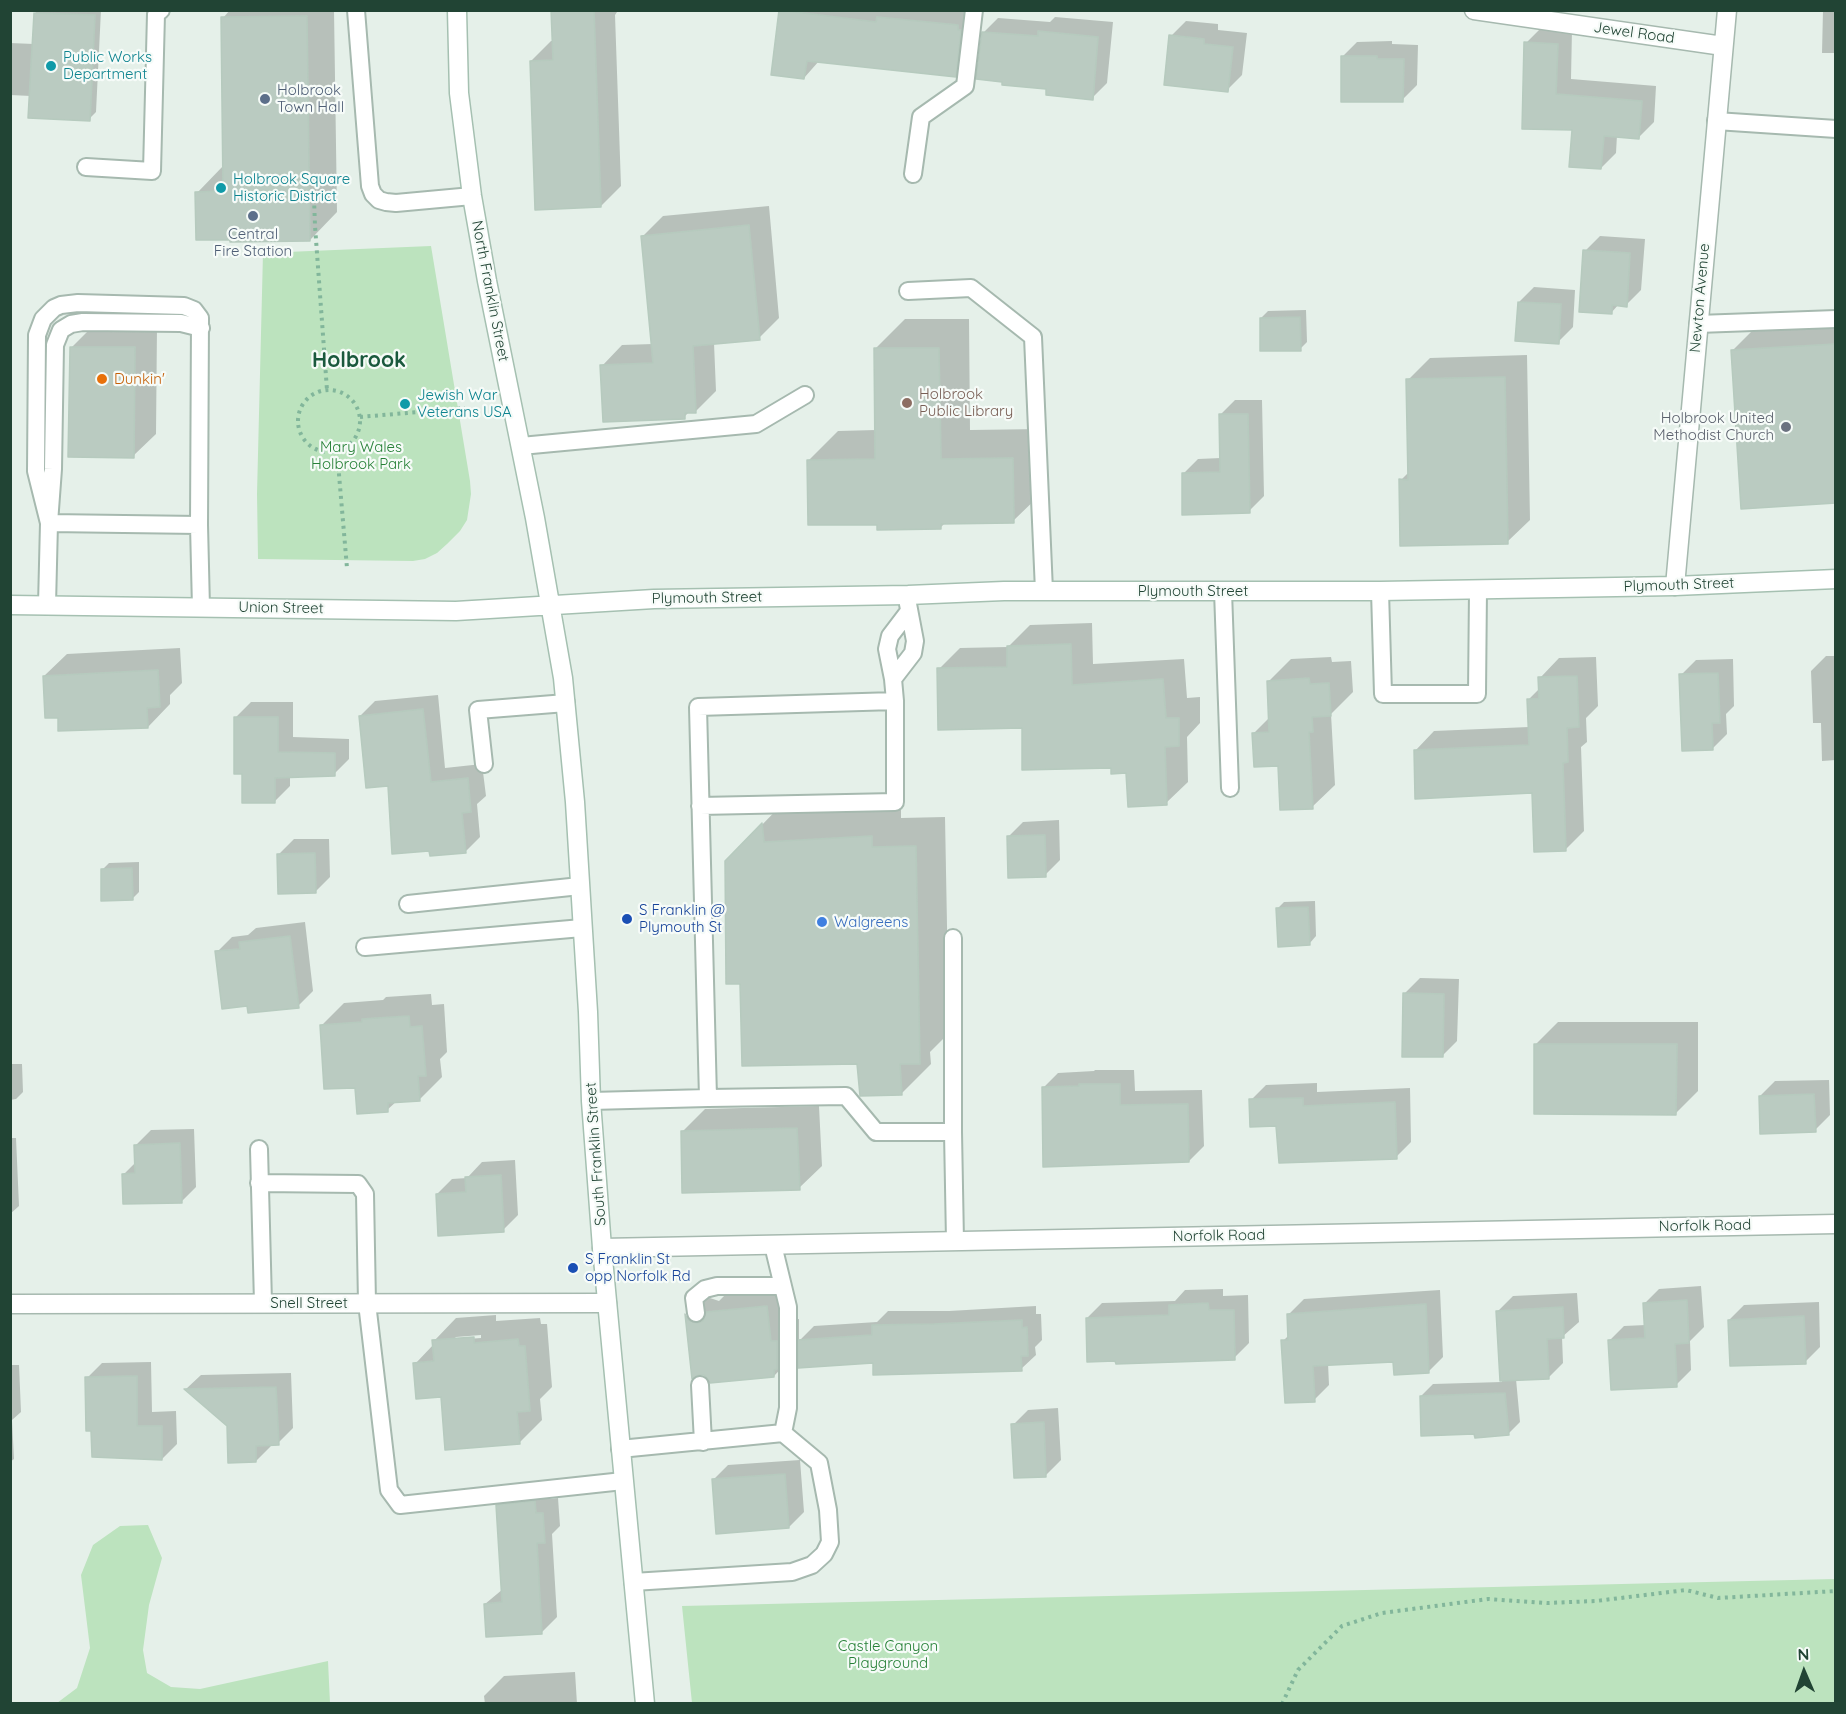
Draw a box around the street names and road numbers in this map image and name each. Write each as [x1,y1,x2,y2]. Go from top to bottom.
street label: Jewel Road [1592,18,1676,48]
street label: North Franklin Street [467,219,513,363]
street label: Newton Avenue [1686,243,1714,353]
street label: Plymouth Street [1623,574,1735,596]
street label: Plymouth Street [1138,582,1248,600]
street label: Plymouth Street [652,588,762,608]
street label: Union Street [238,598,324,618]
street label: South Franklin Street [582,1082,610,1226]
street label: Norfolk Road [1659,1216,1751,1236]
street label: Norfolk Road [1173,1226,1265,1246]
street label: Snell Street [270,1294,348,1312]

